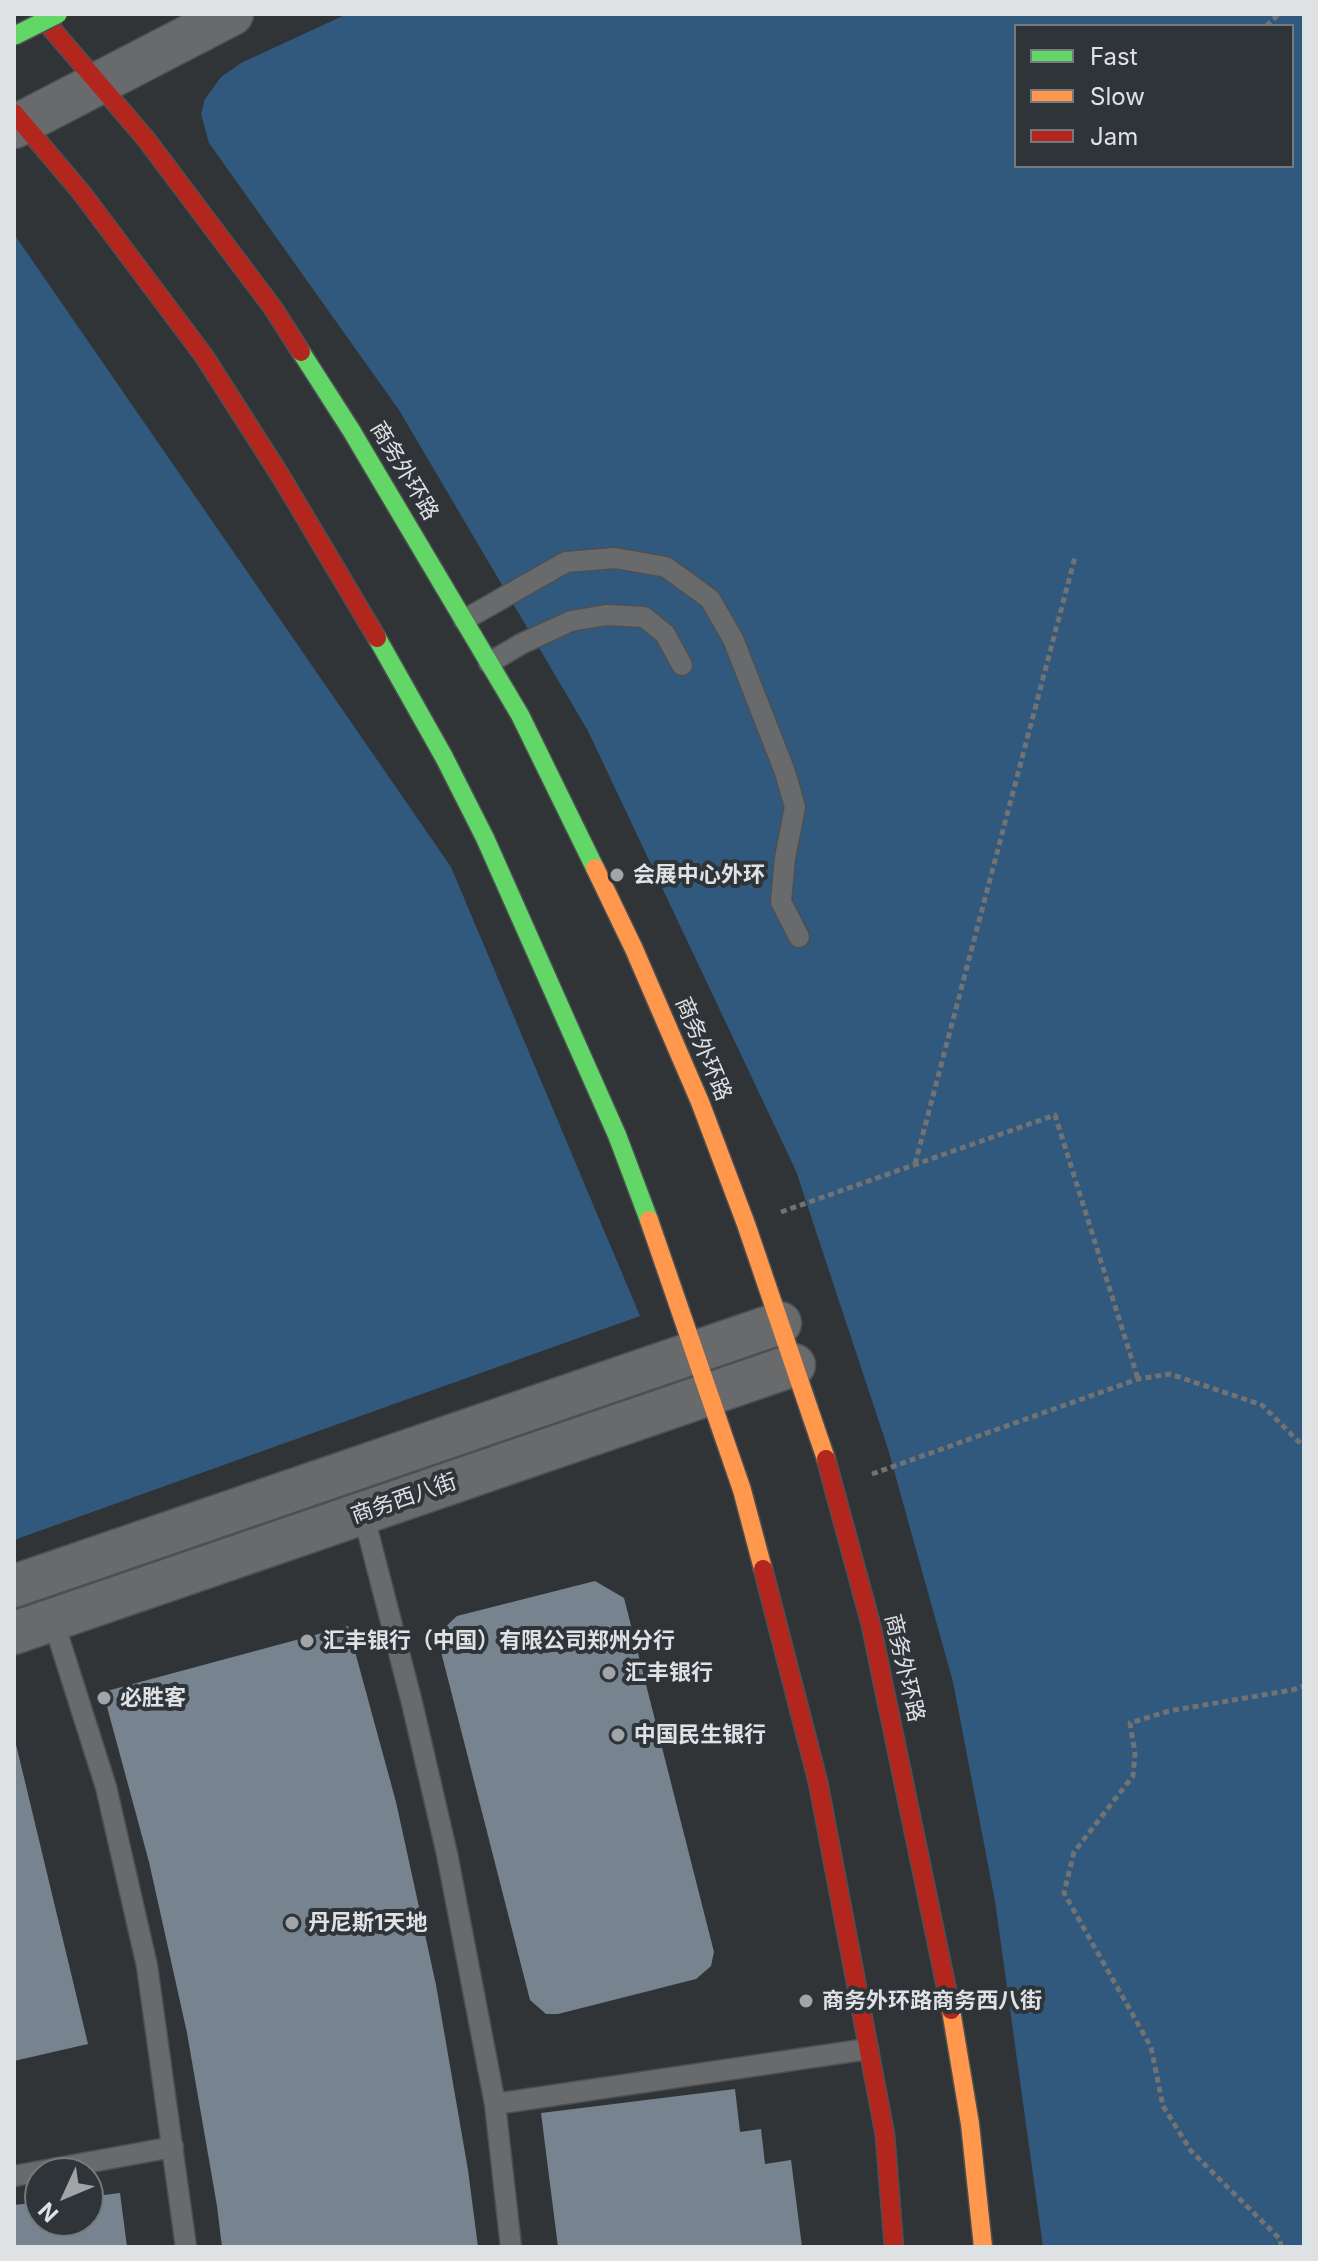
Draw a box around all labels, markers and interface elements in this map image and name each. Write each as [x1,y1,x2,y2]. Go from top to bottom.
legend [1014,24,1294,168]
text: Fast [1090,42,1138,71]
text: Slow [1090,82,1145,111]
text: Jam [1090,122,1138,151]
street label: 商务外环路 [364,417,444,525]
place label: 会展中心外环 [633,862,765,888]
marker: 会展中心外环 [608,866,626,884]
street label: 商务外环路 [669,993,737,1105]
street label: 商务西八街 [348,1469,460,1529]
street label: 商务外环路 [879,1611,929,1725]
place label: 汇丰银行（中国）有限公司郑州分行 [323,1628,675,1654]
marker: 汇丰银行（中国）有限公司郑州分行 [298,1632,316,1650]
place label: 汇丰银行 [625,1660,713,1686]
marker: 汇丰银行 [600,1664,618,1682]
place label: 必胜客 [120,1685,186,1711]
marker: 必胜客 [95,1689,113,1707]
place label: 中国民生银行 [634,1722,766,1748]
marker: 中国民生银行 [609,1726,627,1744]
place label: 丹尼斯1天地 [308,1910,427,1936]
marker: 丹尼斯1天地 [283,1914,301,1932]
place label: 商务外环路商务西八街 [822,1988,1042,2014]
marker: 商务外环路商务西八街 [797,1992,815,2010]
north arrow [24,2157,104,2237]
text: N [33,2197,63,2227]

